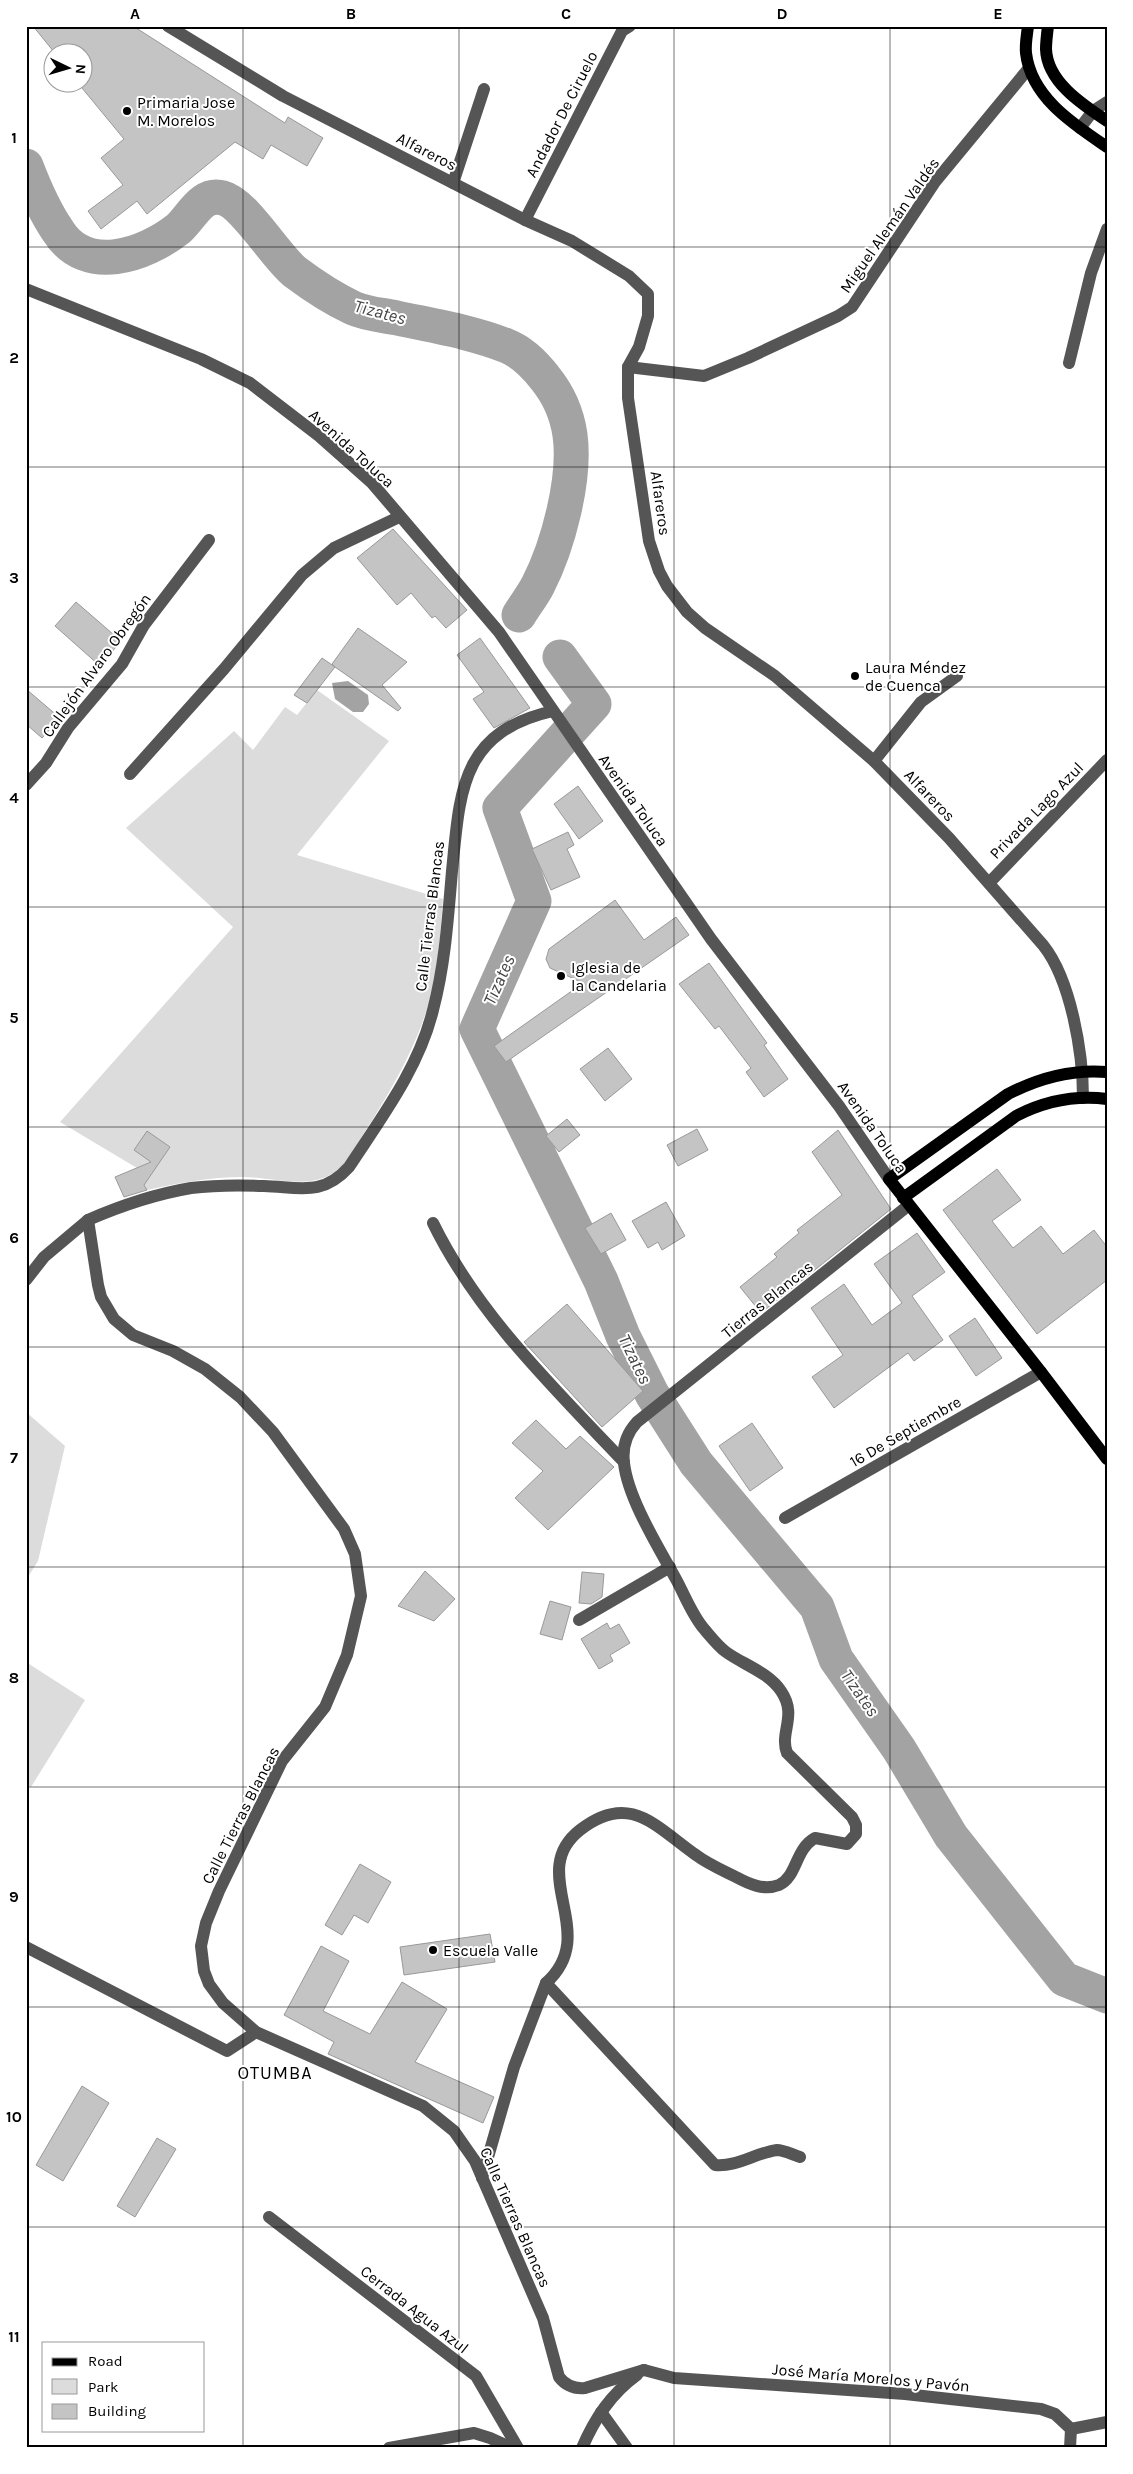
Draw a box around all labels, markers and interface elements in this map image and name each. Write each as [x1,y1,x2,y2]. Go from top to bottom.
text: A [130,4,140,23]
text: B [346,4,356,23]
text: C [561,4,571,23]
text: D [777,4,788,23]
text: E [993,4,1003,23]
north arrow [42,42,92,92]
street label: Andador De Ciruelo [521,48,601,180]
text: N [72,63,89,75]
place label: Primaria Jose M. Morelos [137,93,235,130]
marker: Primaria Jose M. Morelos [121,105,133,117]
text: 1 [11,128,17,147]
street label: Alfareros [394,128,460,175]
street label: Miguel Alemán Valdés [836,154,943,296]
water label: Tizates [352,295,408,329]
text: 2 [9,348,19,367]
street label: Avenida Toluca [305,405,398,492]
street label: Alfareros [647,470,674,537]
text: 3 [9,568,19,587]
street label: Callejón Alvaro Obregón [38,590,155,741]
place label: Laura Méndez de Cuenca [865,658,966,695]
marker: Laura Méndez de Cuenca [849,670,861,682]
street label: Avenida Toluca [595,750,672,850]
street label: Privada Lago Azul [985,758,1087,863]
street label: Alfareros [900,765,959,825]
text: 4 [9,788,19,807]
street label: Calle Tierras Blancas [411,840,448,992]
water label: Tizates [478,951,520,1009]
place label: Iglesia de la Candelaria [571,958,667,995]
marker: Iglesia de la Candelaria [555,970,567,982]
text: 5 [9,1008,19,1027]
street label: Avenida Toluca [834,1077,911,1177]
text: 6 [9,1228,19,1247]
street label: Tierras Blancas [718,1257,817,1342]
water label: Tizates [614,1331,656,1387]
street label: 16 De Septiembre [846,1392,964,1471]
text: 7 [10,1448,18,1467]
water label: Tizates [836,1665,884,1721]
text: 8 [9,1668,19,1687]
street label: Calle Tierras Blancas [198,1743,283,1887]
text: 9 [9,1887,19,1906]
place label: Escuela Valle [443,1941,538,1960]
marker: Escuela Valle [427,1944,439,1956]
district label: OTUMBA [237,2062,313,2084]
text: 10 [6,2107,22,2126]
street label: Calle Tierras Blancas [476,2144,555,2290]
street label: Cerrada Agua Azul [357,2261,473,2358]
text: 11 [8,2327,20,2346]
legend [42,2342,205,2432]
text: Road [88,2352,123,2370]
street label: José María Morelos y Pavón [771,2359,971,2396]
text: Park [88,2378,118,2396]
text: Building [88,2402,146,2420]

